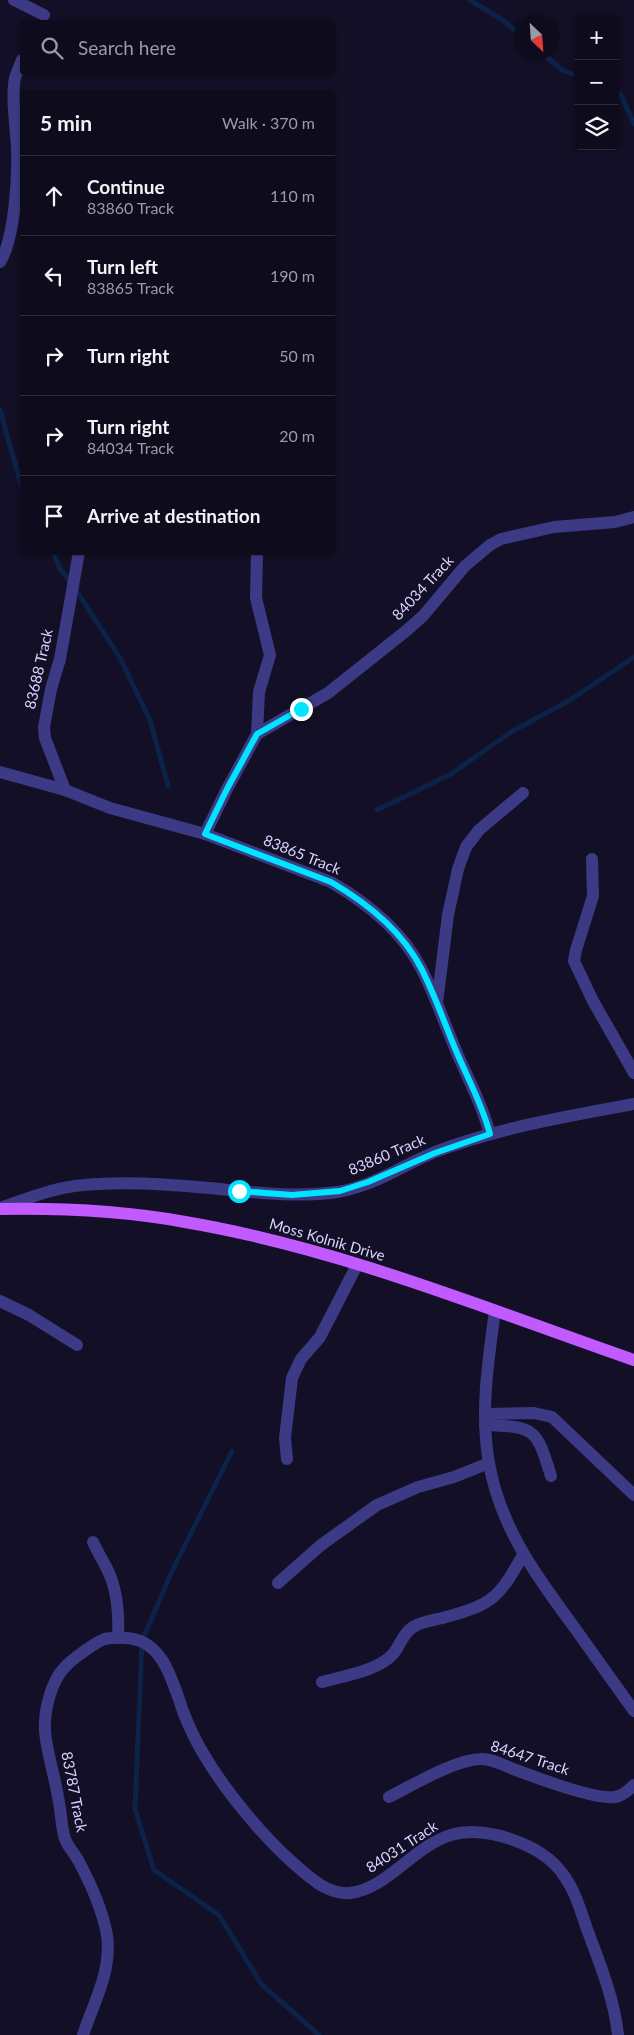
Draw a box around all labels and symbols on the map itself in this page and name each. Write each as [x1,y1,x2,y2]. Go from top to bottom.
north arrow [514,15,559,60]
street label: 84034 Track [388,551,457,623]
street label: 83688 Track [20,627,56,711]
route end [290,698,313,721]
street label: 83865 Track [261,830,344,878]
street label: 83860 Track [345,1130,428,1178]
route start [228,1180,251,1203]
street label: Moss Kolnik Drive [267,1214,387,1264]
street label: 84647 Track [489,1736,572,1778]
street label: 83787 Track [58,1750,92,1834]
street label: 84031 Track [362,1816,441,1876]

